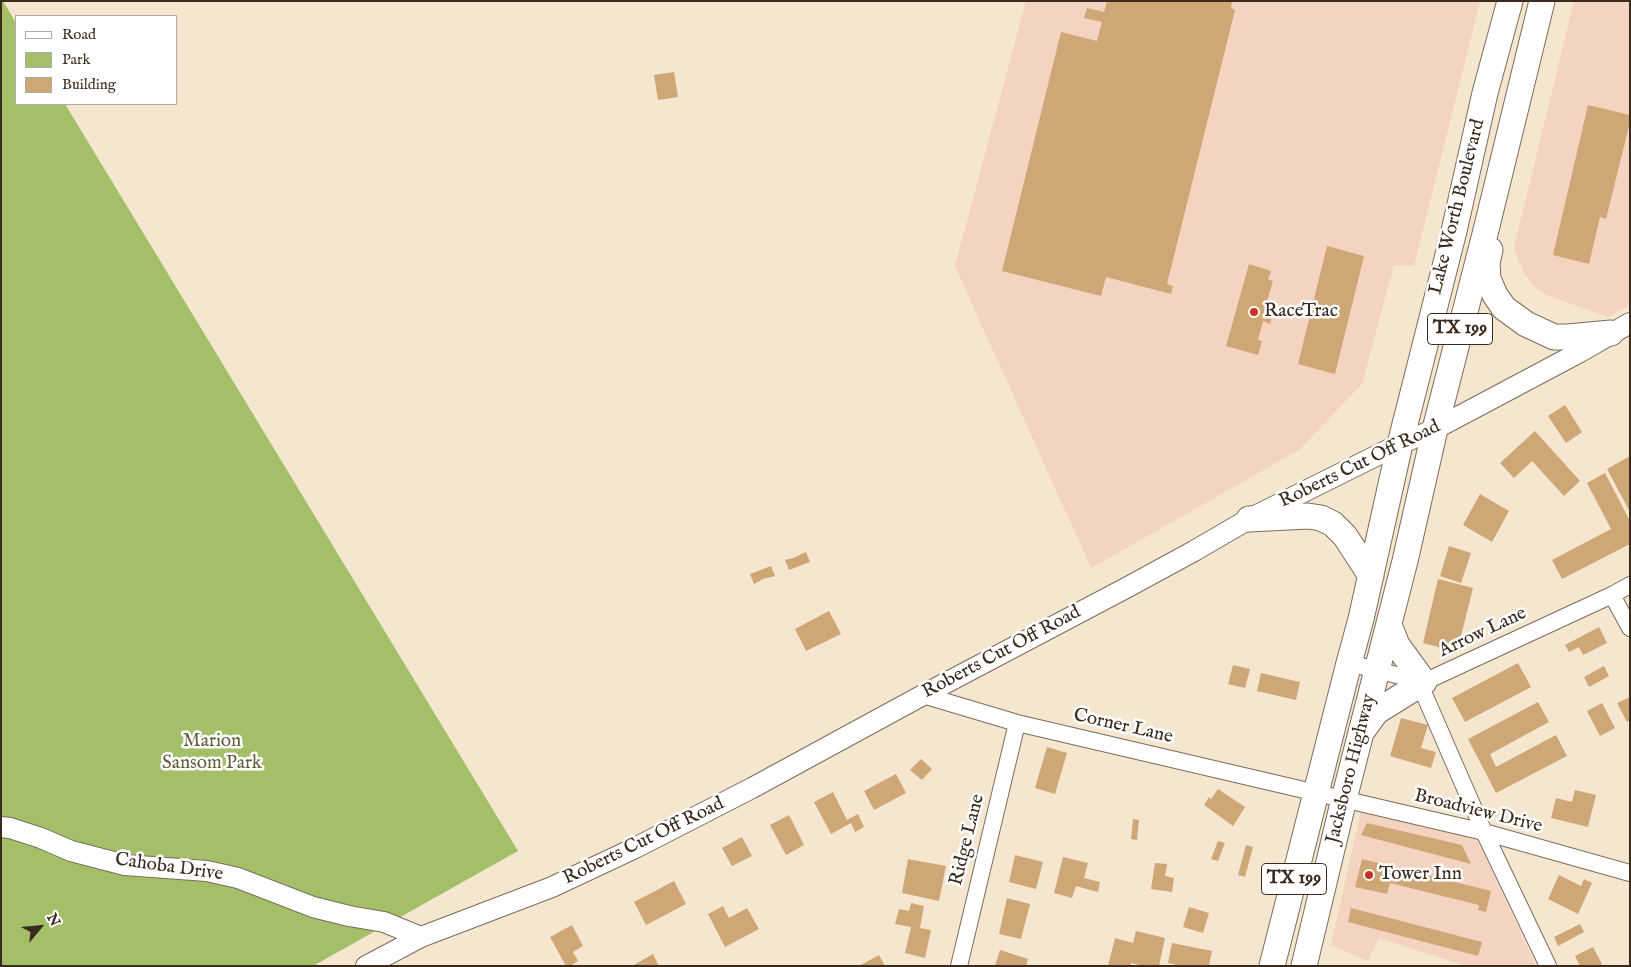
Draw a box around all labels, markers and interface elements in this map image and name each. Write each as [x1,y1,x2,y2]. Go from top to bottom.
legend [15,15,178,105]
text: Road [62,25,96,44]
text: Park [62,50,91,69]
text: Building [62,75,116,94]
street label: Lake Worth Boulevard [1425,117,1491,297]
place label: RaceTrac [1264,301,1338,323]
marker: RaceTrac [1248,306,1260,318]
road number: TX 199 [1428,314,1492,344]
street label: Roberts Cut Off Road [1276,416,1444,514]
street label: Roberts Cut Off Road [919,602,1085,704]
street label: Arrow Lane [1436,603,1530,663]
street label: Jacksboro Highway [1322,692,1382,846]
street label: Corner Lane [1071,705,1175,749]
park label: Marion Sansom Park [162,731,262,775]
street label: Broadview Drive [1412,785,1544,839]
street label: Ridge Lane [946,792,990,888]
street label: Roberts Cut Off Road [560,793,728,891]
street label: Cahoba Drive [114,849,224,887]
road number: TX 199 [1262,864,1326,894]
place label: Tower Inn [1379,864,1462,886]
marker: Tower Inn [1363,869,1375,881]
north arrow [15,902,65,952]
text: N [42,910,64,930]

